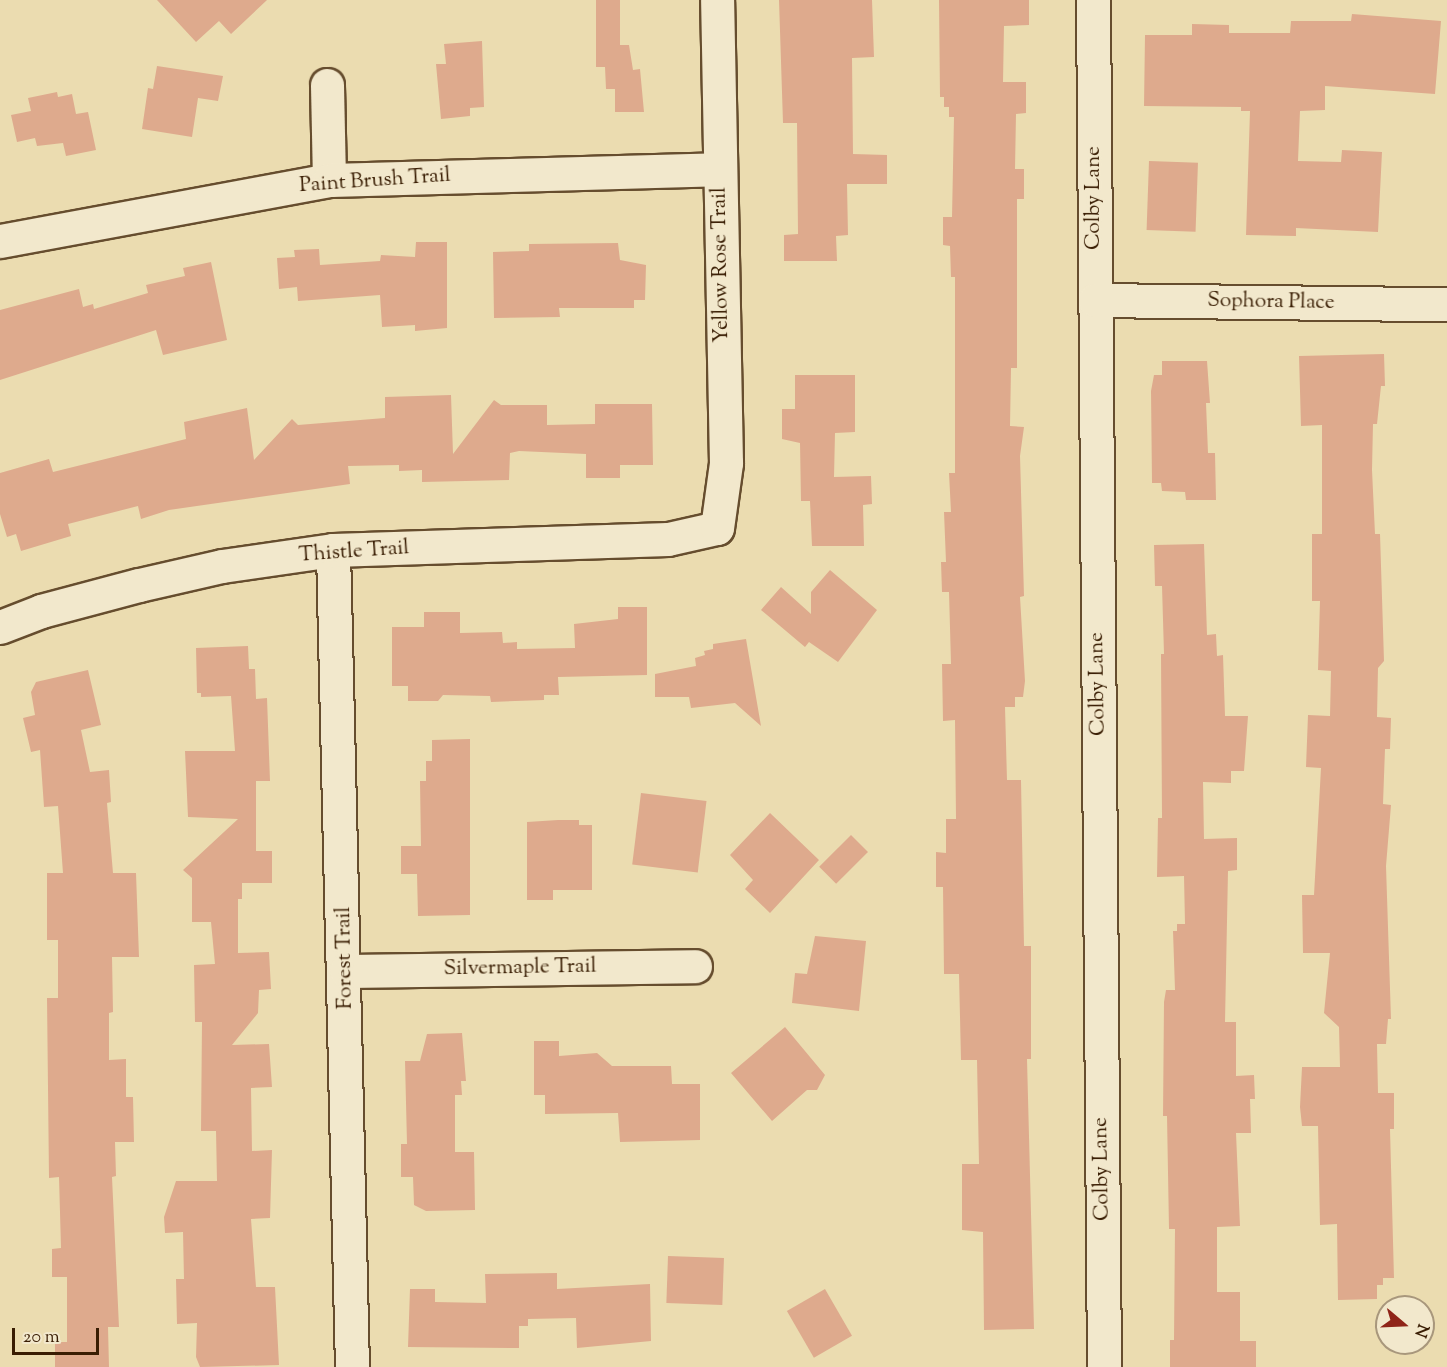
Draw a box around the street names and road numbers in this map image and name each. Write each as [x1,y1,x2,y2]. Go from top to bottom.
street label: Colby Lane [1081,146,1107,250]
street label: Paint Brush Trail [299,163,451,199]
street label: Yellow Rose Trail [707,187,735,343]
street label: Sophora Place [1207,288,1335,316]
street label: Thistle Trail [298,536,410,568]
street label: Colby Lane [1084,632,1112,736]
street label: Forest Trail [332,906,358,1010]
street label: Silvermaple Trail [443,954,597,982]
street label: Colby Lane [1088,1117,1116,1221]

